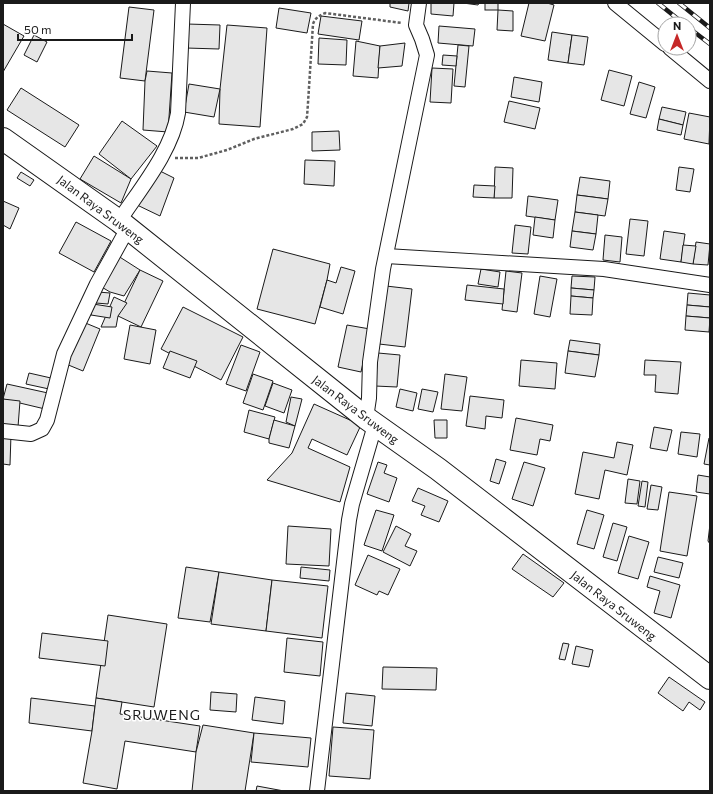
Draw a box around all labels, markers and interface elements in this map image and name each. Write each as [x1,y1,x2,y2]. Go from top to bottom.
scale bar [18,16,132,42]
north arrow [657,16,697,56]
text: N [673,19,681,32]
text: 50 m [24,22,52,36]
street label: Jalan Raya Sruweng [54,172,147,247]
street label: Jalan Raya Sruweng [309,372,402,447]
street label: Jalan Raya Sruweng [568,567,660,644]
district label: SRUWENG [123,706,201,723]

